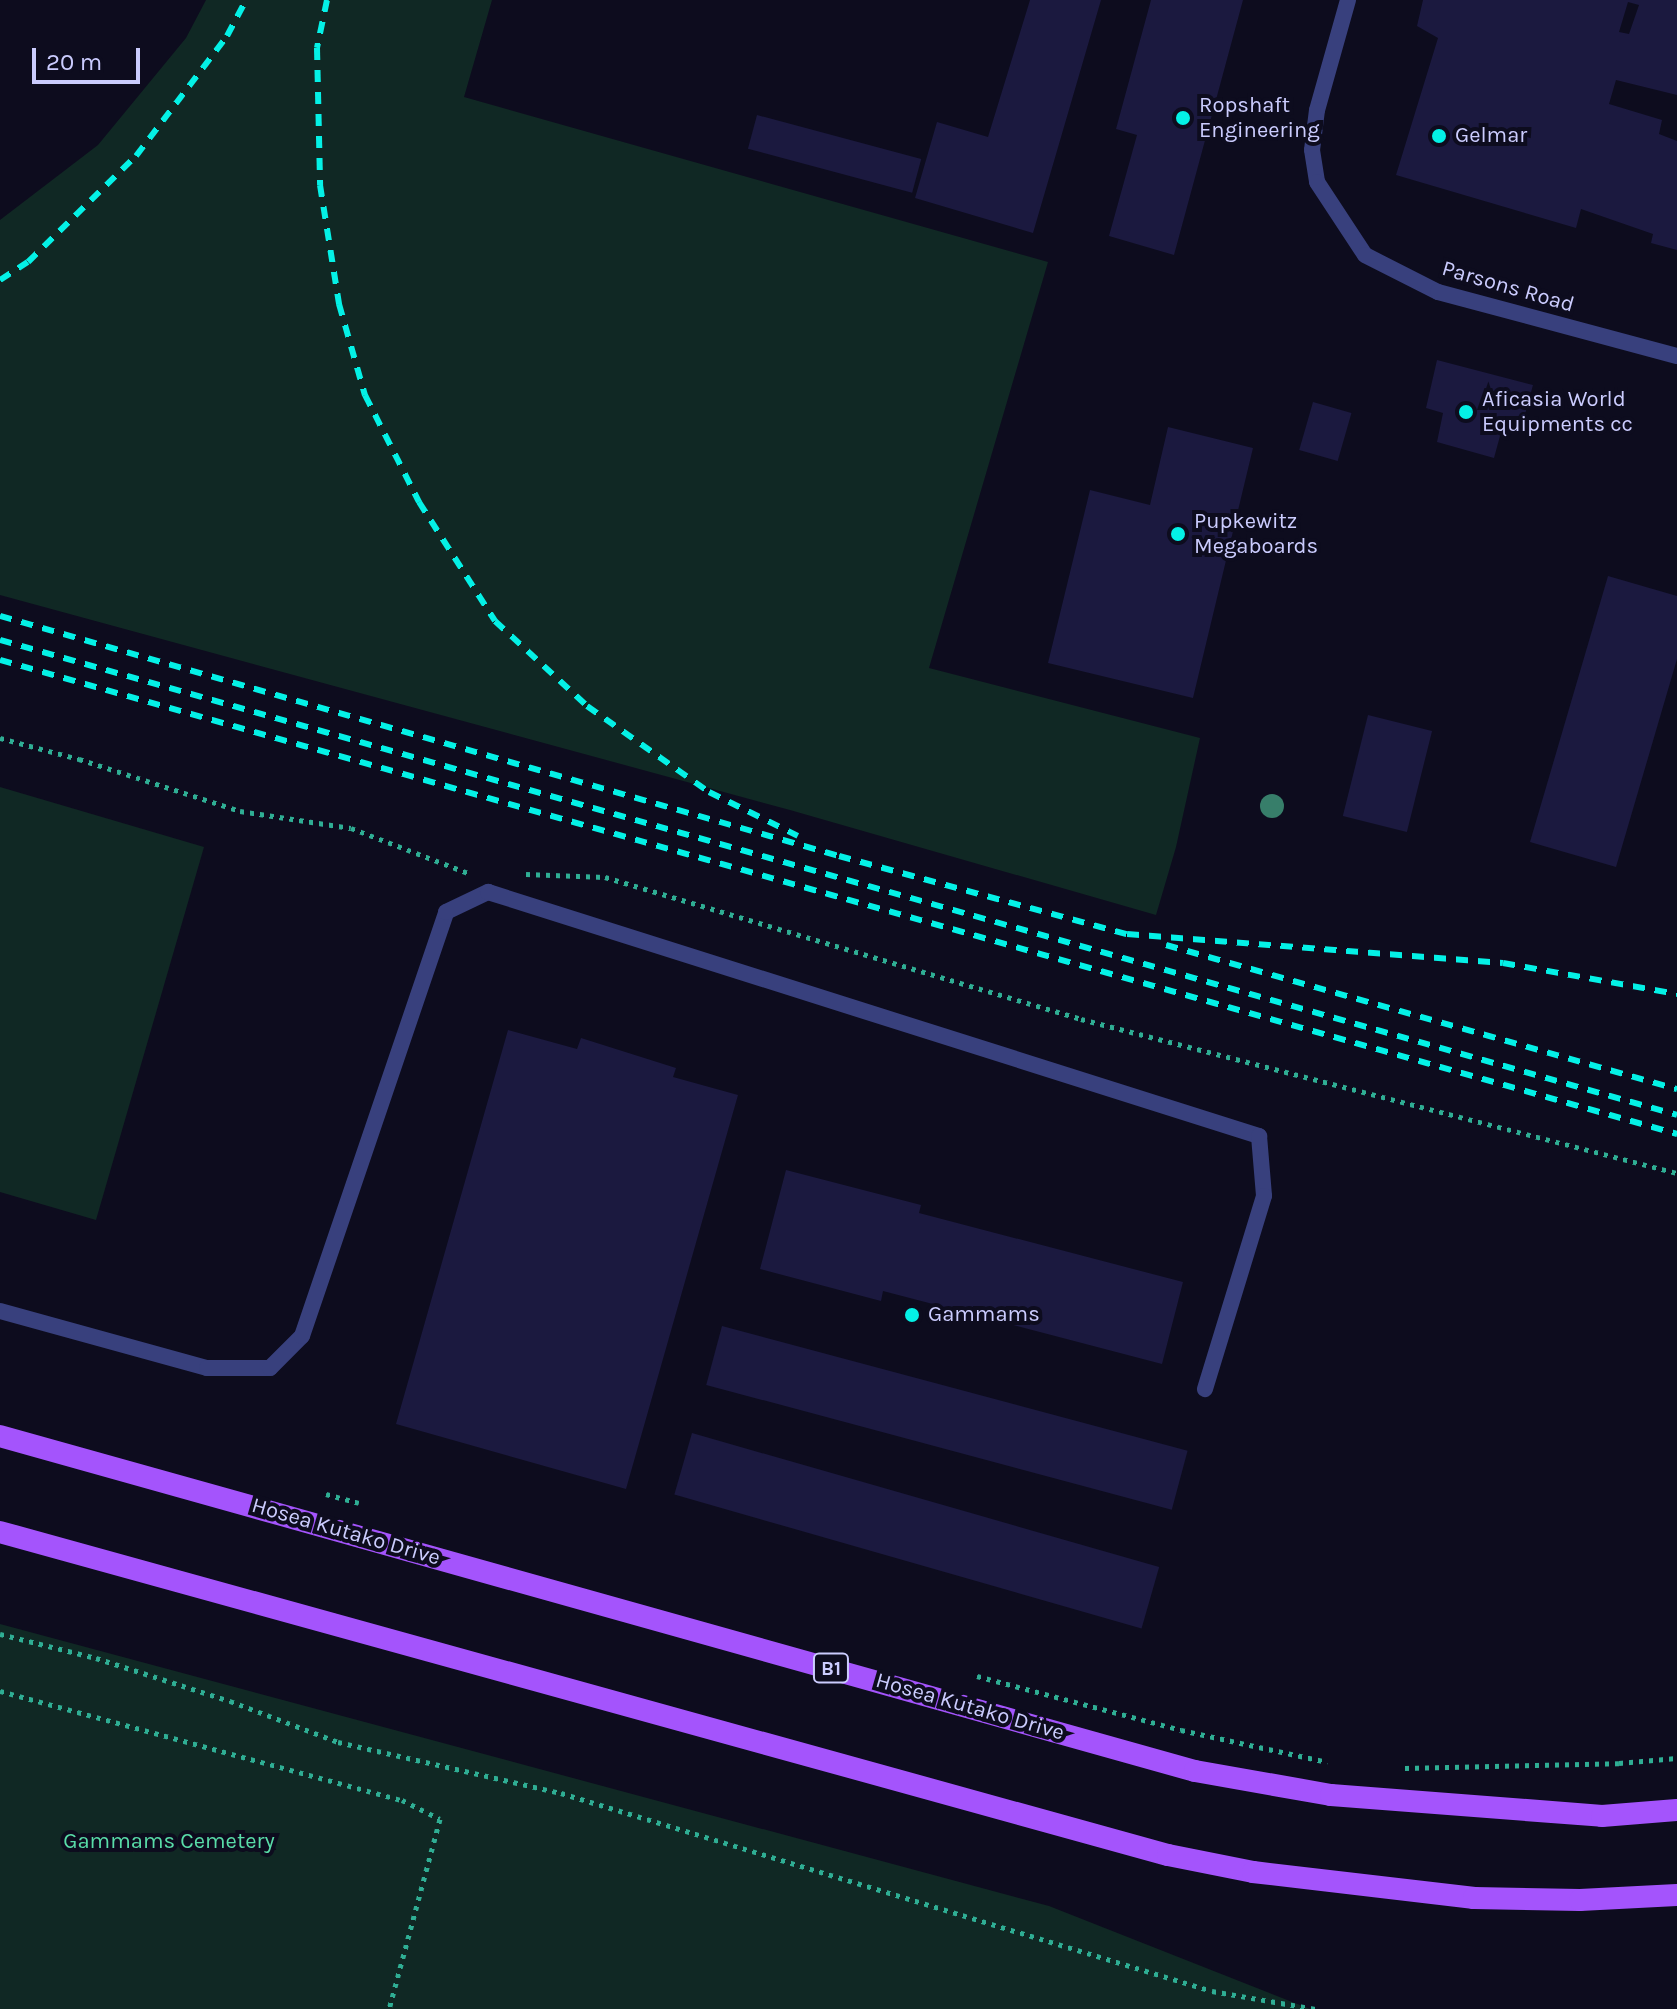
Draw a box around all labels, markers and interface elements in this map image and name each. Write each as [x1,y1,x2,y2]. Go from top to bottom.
scale bar [36,32,144,82]
text: 20 m [46,48,102,76]
place label: Ropshaft Engineering [1199,92,1320,144]
marker: Ropshaft Engineering [1174,109,1192,127]
place label: Gelmar [1455,123,1527,149]
marker: Gelmar [1430,127,1448,145]
street label: Parsons Road [1439,255,1577,319]
place label: Aficasia World Equipments cc [1482,386,1633,438]
marker: Aficasia World Equipments cc [1457,403,1475,421]
place label: Pupkewitz Megaboards [1194,508,1318,560]
marker: Pupkewitz Megaboards [1169,525,1187,543]
place label: Gammams [928,1302,1040,1328]
marker: Gammams [903,1306,921,1324]
street label: Hosea Kutako Drive [249,1492,443,1572]
road number: B1 [811,1652,851,1684]
street label: Hosea Kutako Drive [873,1667,1067,1747]
park label: Gammams Cemetery [63,1829,275,1855]

